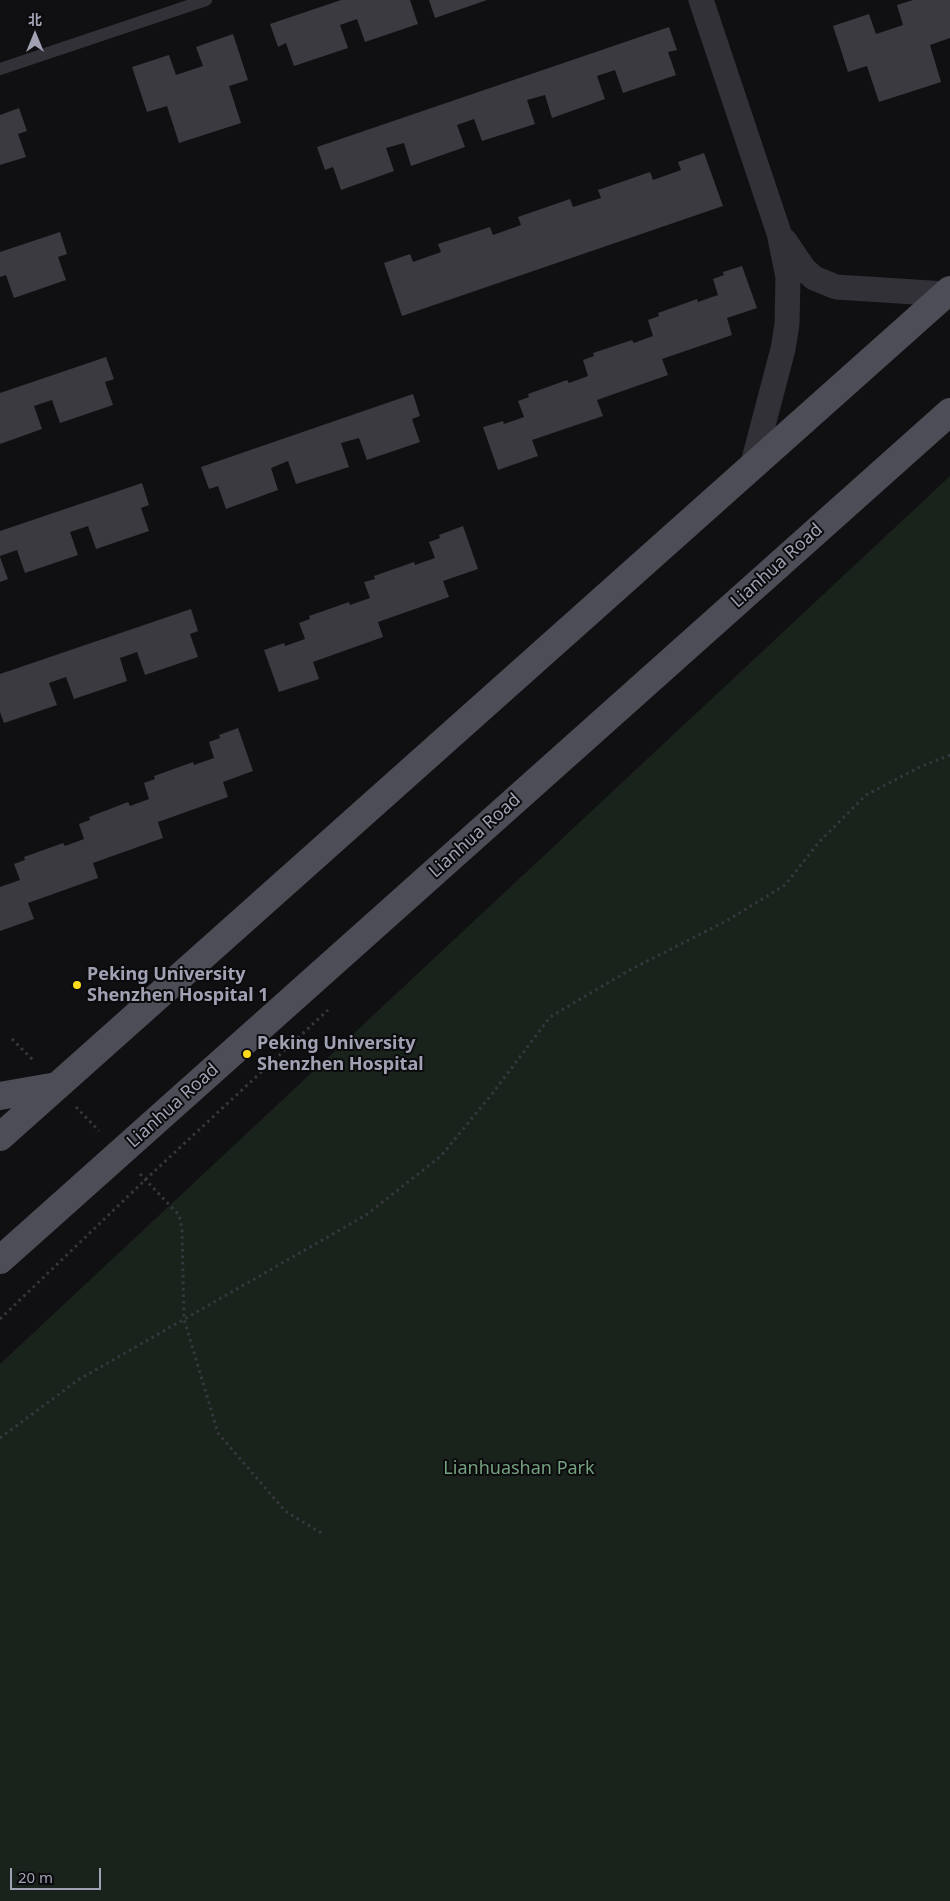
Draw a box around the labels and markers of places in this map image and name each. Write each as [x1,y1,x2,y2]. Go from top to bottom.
place label: Peking University Shenzhen Hospital 1 [87,964,269,1006]
marker: Peking University Shenzhen Hospital 1 [71,979,83,991]
place label: Peking University Shenzhen Hospital [257,1033,424,1076]
marker: Peking University Shenzhen Hospital [241,1048,253,1060]

